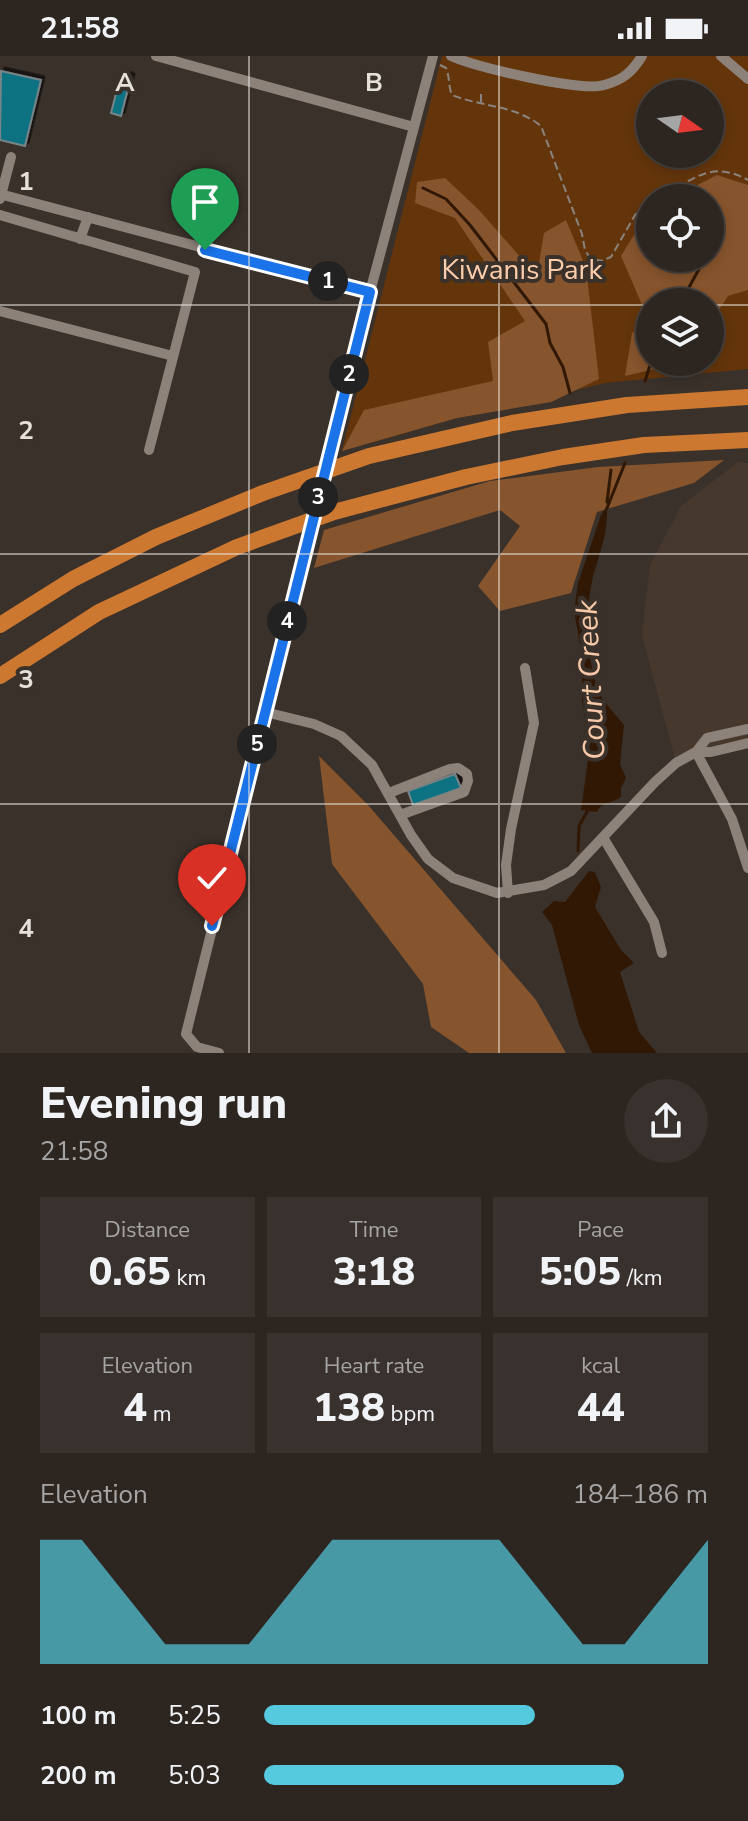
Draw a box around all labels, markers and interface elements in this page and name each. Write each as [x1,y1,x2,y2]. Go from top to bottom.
text: 21:58 [40,8,119,49]
text: A [115,65,135,100]
text: B [365,65,383,100]
north arrow [636,80,724,168]
map controls [636,80,724,376]
text: 1 [18,164,34,199]
pin [171,168,239,250]
icon: arrive [183,180,227,224]
button: locate [636,184,724,272]
park label: Kiwanis Park [441,251,604,289]
pin: 1 [308,261,348,301]
text: 1 [321,266,335,296]
button: layers [636,288,724,376]
pin: 2 [329,354,369,394]
text: 2 [342,359,356,389]
text: 2 [18,413,34,448]
pin: 3 [298,477,338,517]
text: 3 [311,482,325,512]
water label: Court Creek [566,598,616,761]
pin: 4 [267,601,307,641]
text: 4 [280,606,294,636]
text: 3 [18,662,34,697]
pin: 5 [237,724,277,764]
text: 5 [250,729,264,759]
pin [178,844,246,926]
icon: check [190,856,234,900]
text: 4 [18,911,34,946]
text: Evening run [40,1074,287,1134]
button: share [624,1079,708,1163]
text: 21:58 [40,1134,108,1169]
text: Distance [105,1215,190,1245]
text: Time [350,1215,398,1245]
text: Pace [577,1215,624,1245]
text: 0.65 [88,1245,171,1299]
text: 3:18 [333,1245,415,1299]
text: 5:05 [539,1245,621,1299]
text: km [171,1263,206,1293]
text: /km [621,1263,663,1293]
text: Elevation [102,1351,193,1381]
text: Heart rate [324,1351,424,1381]
text: kcal [581,1351,620,1381]
text: 4 [123,1381,147,1435]
text: 138 [313,1381,385,1435]
text: 44 [577,1381,625,1435]
text: m [147,1399,172,1429]
text: bpm [385,1399,435,1429]
text: Elevation [40,1477,148,1512]
text: 184–186 m [572,1477,708,1512]
text: 100 m [40,1698,117,1733]
text: 5:25 [168,1698,221,1733]
text: 200 m [40,1758,117,1793]
text: 5:03 [168,1758,221,1793]

